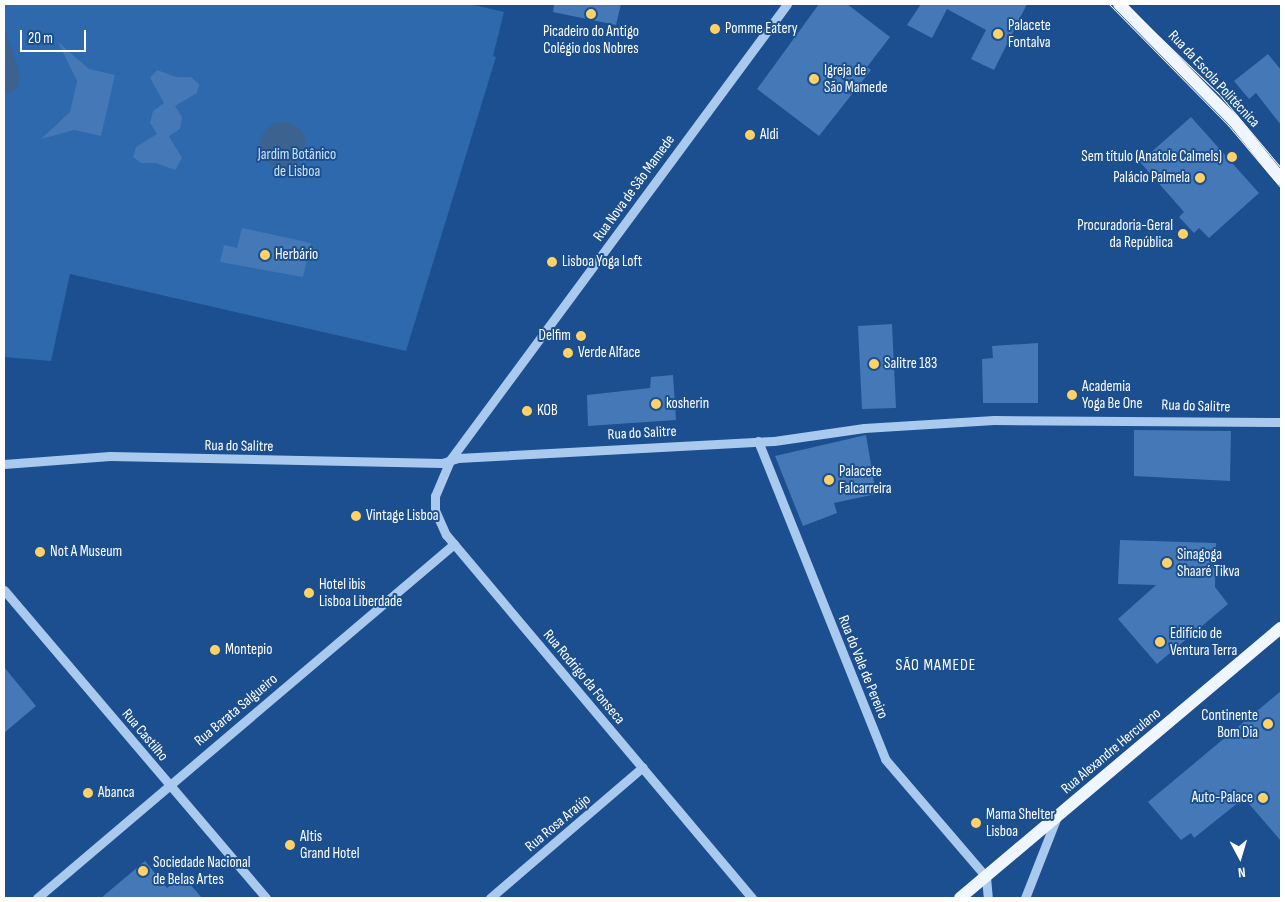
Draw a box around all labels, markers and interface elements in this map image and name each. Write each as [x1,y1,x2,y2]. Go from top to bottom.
marker: Picadeiro do Antigo Colégio dos Nobres [585,8,597,20]
place label: Palacete Fontalva [1008,16,1051,51]
scale bar [22,20,89,52]
place label: Pomme Eatery [725,20,798,38]
place label: Picadeiro do Antigo Colégio dos Nobres [543,22,639,57]
marker: Pomme Eatery [709,23,721,35]
street label: Rua da Escola Politécnica [1164,27,1264,131]
marker: Palacete Fontalva [992,28,1004,40]
text: 20 m [28,29,53,48]
place label: Igreja de São Mamede [824,61,887,96]
marker: Igreja de São Mamede [808,73,820,85]
place label: Aldi [760,126,778,144]
marker: Aldi [744,129,756,141]
street label: Rua Nova de São Mamede [589,131,679,245]
park label: Jardim Botânico de Lisboa [258,145,336,180]
place label: Sem título (Anatole Calmels) [1081,148,1222,166]
marker: Sem título (Anatole Calmels) [1226,151,1238,163]
place label: Palácio Palmela [1113,169,1190,187]
marker: Palácio Palmela [1194,172,1206,184]
place label: Procuradoria-Geral da República [1077,216,1173,251]
marker: Procuradoria-Geral da República [1177,228,1189,240]
place label: Herbário [275,246,318,264]
marker: Herbário [259,249,271,261]
place label: Lisboa Yoga Loft [562,253,642,271]
marker: Lisboa Yoga Loft [546,256,558,268]
place label: Delfim [539,327,571,345]
marker: Delfim [575,330,587,342]
place label: Verde Alface [578,344,640,362]
marker: Verde Alface [562,347,574,359]
place label: Salitre 183 [884,355,937,373]
marker: Salitre 183 [868,358,880,370]
place label: Academia Yoga Be One [1082,377,1143,412]
marker: Academia Yoga Be One [1066,389,1078,401]
place label: kosherin [666,395,709,413]
street label: Rua do Salitre [1161,396,1231,416]
marker: kosherin [650,398,662,410]
place label: KOB [537,402,558,420]
marker: KOB [521,405,533,417]
street label: Rua do Salitre [607,422,677,444]
street label: Rua do Salitre [204,436,274,456]
place label: Palacete Falcarreira [839,462,892,497]
marker: Palacete Falcarreira [823,474,835,486]
place label: Vintage Lisboa [366,507,439,525]
marker: Vintage Lisboa [350,510,362,522]
place label: Not A Museum [50,543,122,561]
place label: Sinagoga Shaaré Tikva [1177,545,1240,580]
marker: Not A Museum [34,546,46,558]
marker: Sinagoga Shaaré Tikva [1161,557,1173,569]
place label: Hotel ibis Lisboa Liberdade [319,575,402,610]
marker: Hotel ibis Lisboa Liberdade [303,587,315,599]
street label: Rua do Vale de Pereiro [834,613,892,721]
place label: Edifício de Ventura Terra [1170,624,1237,659]
street label: Rua Rodrigo da Fonseca [539,626,629,728]
marker: Edifício de Ventura Terra [1154,636,1166,648]
place label: Montepio [225,641,272,659]
marker: Montepio [209,644,221,656]
district label: SÃO MAMEDE [894,656,978,676]
street label: Rua Barata Salgueiro [191,670,281,750]
street label: Rua Alexandre Herculano [1058,704,1164,798]
street label: Rua Castilho [118,705,172,765]
place label: Continente Bom Dia [1201,706,1258,741]
marker: Continente Bom Dia [1262,718,1274,730]
place label: Abanca [98,784,135,802]
marker: Abanca [82,787,94,799]
place label: Auto-Palace [1192,789,1253,807]
street label: Rua Rosa Araújo [522,791,594,855]
marker: Auto-Palace [1257,792,1269,804]
place label: Mama Shelter Lisboa [986,805,1055,840]
marker: Mama Shelter Lisboa [970,817,982,829]
place label: Altis Grand Hotel [300,827,360,862]
north arrow [1215,832,1265,882]
marker: Altis Grand Hotel [284,839,296,851]
place label: Sociedade Nacional de Belas Artes [153,853,251,888]
text: N [1237,864,1246,881]
marker: Sociedade Nacional de Belas Artes [137,865,149,877]

